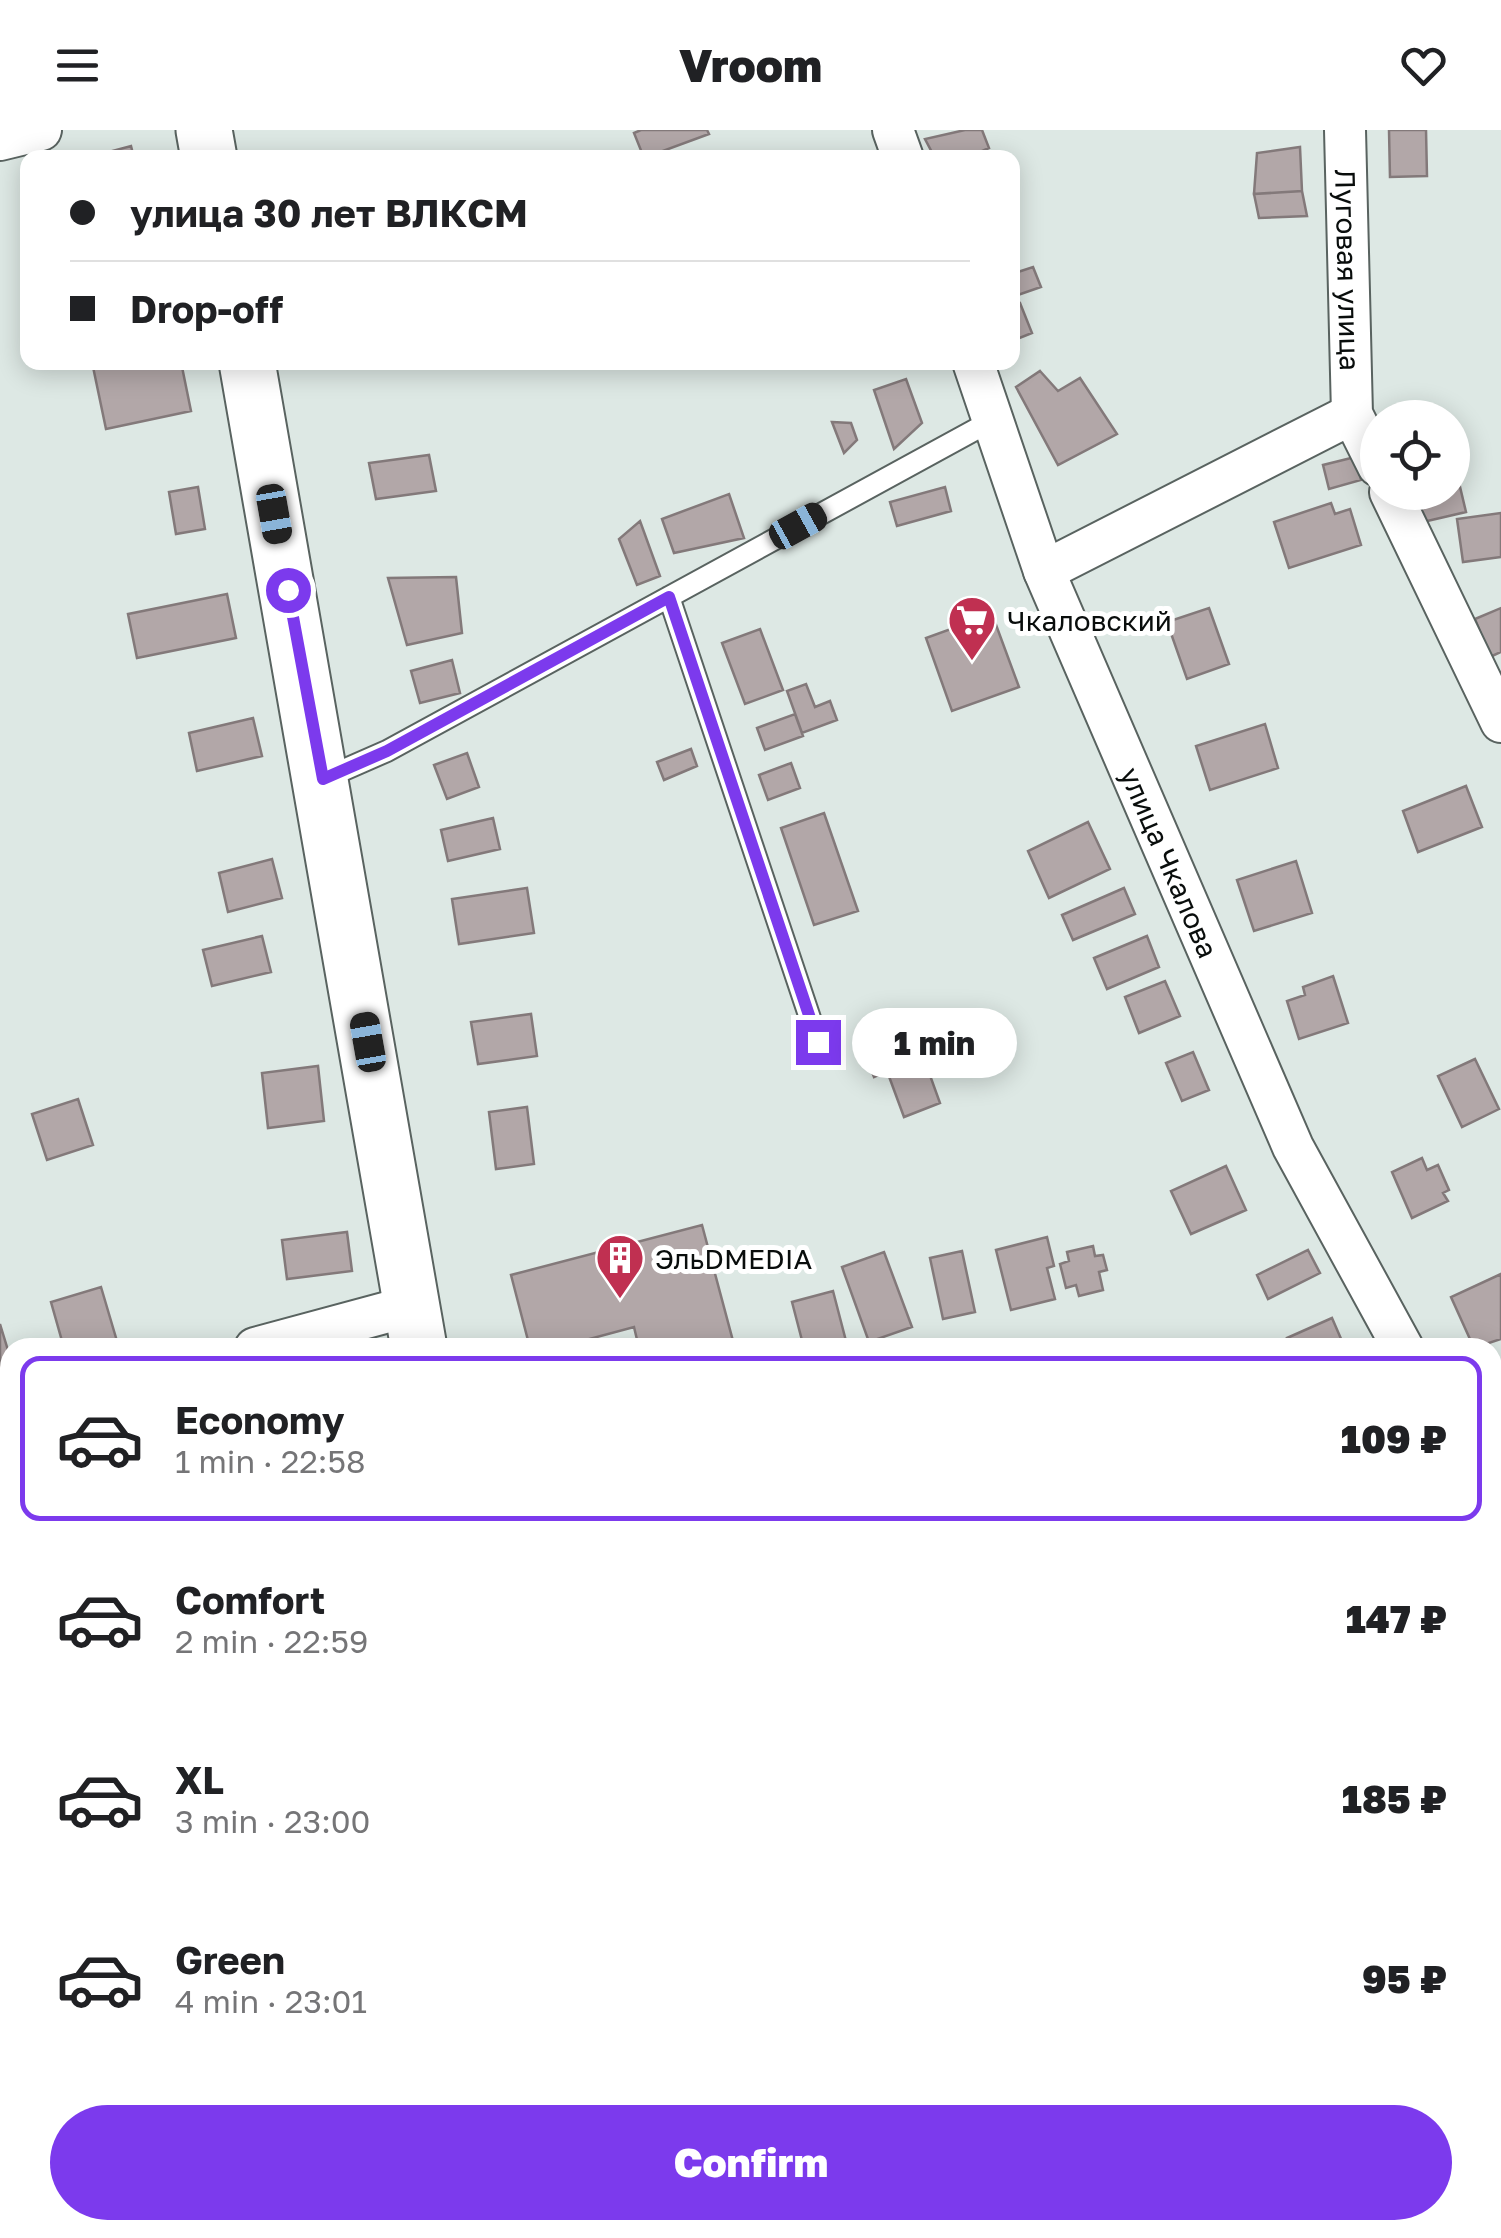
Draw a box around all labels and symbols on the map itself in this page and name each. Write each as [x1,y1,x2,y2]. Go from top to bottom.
street label: Луговая улица [1329,169,1367,371]
car [254,482,294,546]
car [764,498,832,554]
route start [266,568,311,613]
supermarket icon: Чкаловский [946,594,998,662]
place label: Чкаловский [1007,604,1172,637]
street label: улица Чкалова [1114,762,1226,963]
callout: 1 min [853,1007,1018,1077]
car [348,1010,388,1074]
route end [796,1020,841,1065]
building icon: ЭльDMEDIA [594,1232,646,1300]
place label: ЭльDMEDIA [655,1242,812,1275]

